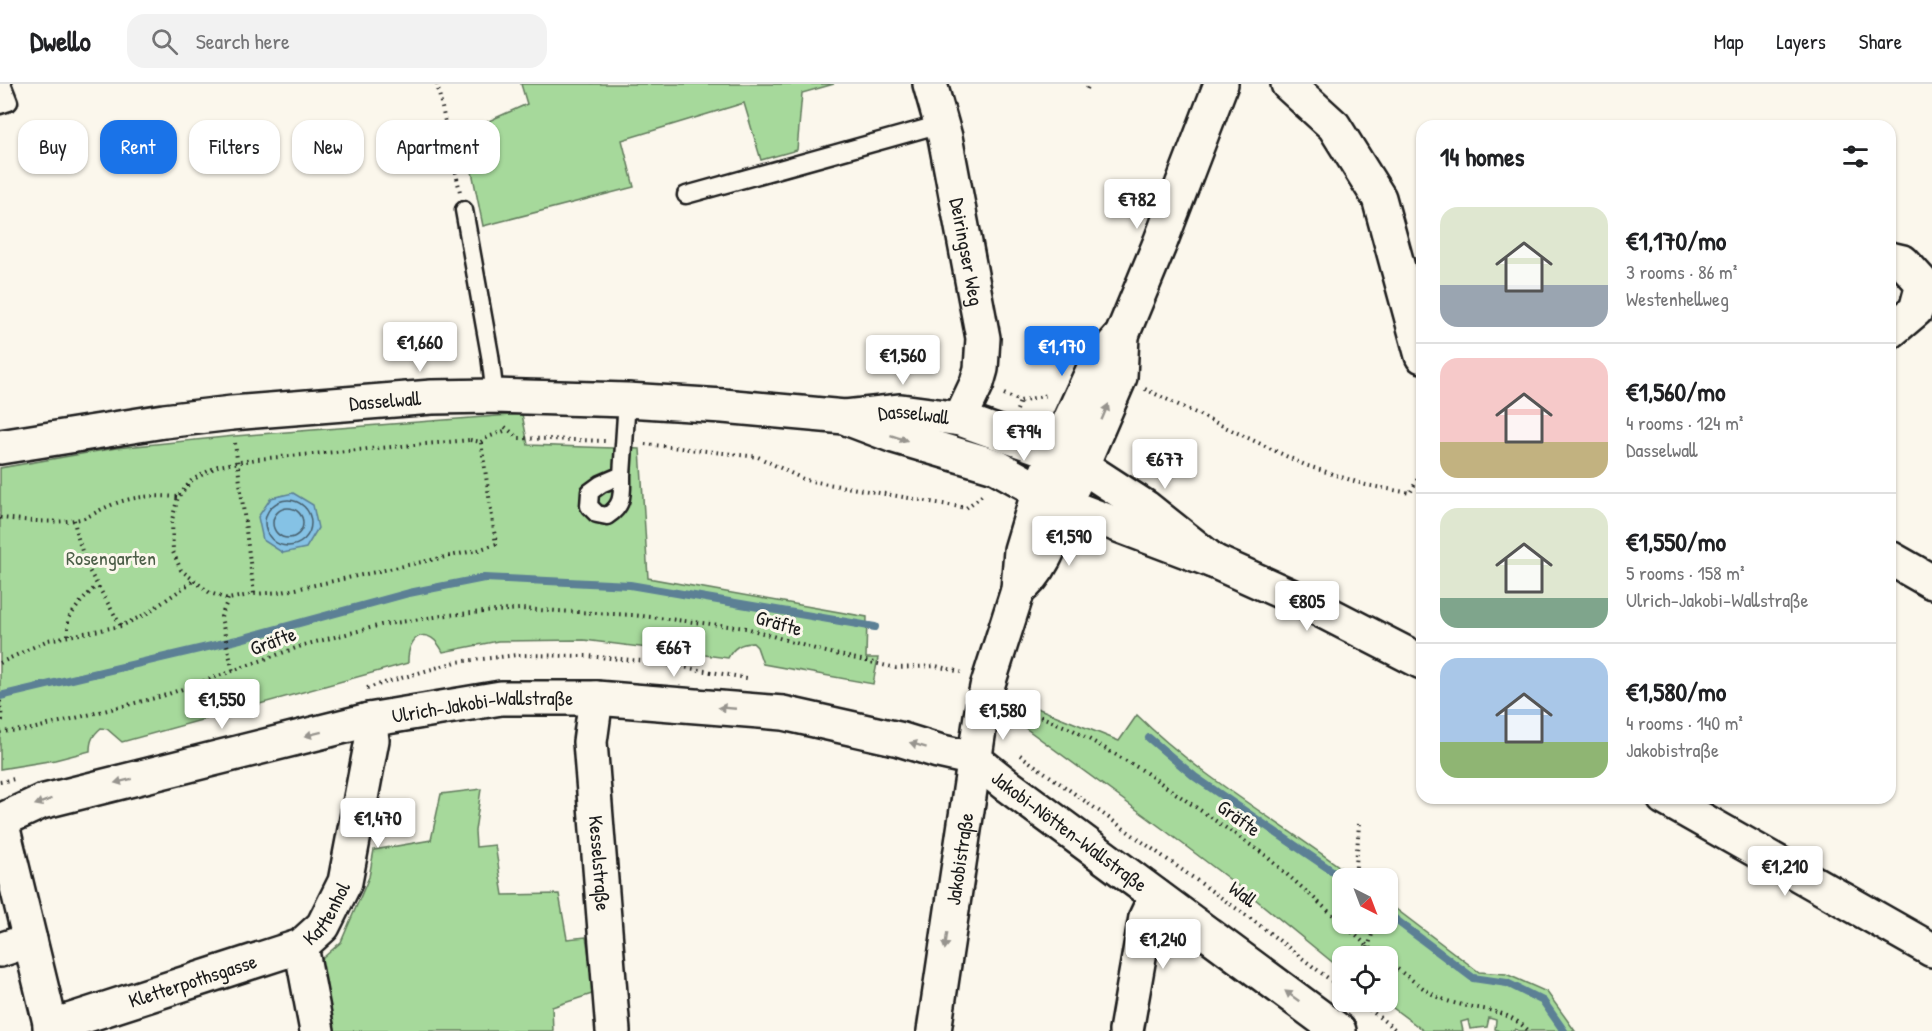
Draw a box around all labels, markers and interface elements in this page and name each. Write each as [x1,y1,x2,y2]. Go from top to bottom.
search box [127,14,547,68]
text: Dwello [30,22,91,60]
icon: search [148,25,181,58]
text: Search here [196,26,290,56]
text: Map [1714,27,1743,56]
text: Layers [1776,27,1826,56]
text: Share [1859,27,1902,56]
chip: Buy [18,120,88,174]
chip: Rent [100,120,177,174]
chip: Filters [189,120,280,174]
chip: New [292,120,364,174]
chip: Apartment [376,120,500,174]
text: 14 homes [1440,139,1525,174]
icon: filters [1839,140,1872,173]
pin: €782 [1101,179,1173,230]
text: €782 [1118,185,1156,212]
street label: Deiringser Weg [944,196,991,308]
text: €1,170/mo [1626,223,1726,258]
icon: home [1488,231,1560,303]
text: 3 rooms · 86 m² [1626,258,1737,285]
text: Westenhellweg [1626,285,1729,312]
pin: €1,660 [371,322,469,373]
pin: €1,170 [1013,326,1111,377]
text: €1,660 [397,328,443,355]
text: €1,170 [1038,332,1086,359]
pin: €1,560 [854,335,952,386]
text: €1,560 [880,341,926,368]
text: €1,560/mo [1626,374,1725,409]
icon: home [1488,382,1560,454]
street label: Dasselwall [348,384,422,417]
street label: Dasselwall [877,397,951,430]
one-way arrow [1100,403,1110,421]
text: 4 rooms · 124 m² [1626,409,1743,436]
pin: €794 [988,411,1060,462]
text: €794 [1007,417,1041,444]
one-way arrow [890,433,908,443]
text: Dasselwall [1626,436,1698,463]
pin: €677 [1129,439,1201,490]
text: €677 [1146,445,1184,472]
pin: €1,590 [1020,516,1118,567]
text: €1,590 [1046,522,1092,549]
text: €1,550/mo [1626,524,1726,559]
icon: home [1488,532,1560,604]
park label: Rosengarten [66,544,156,571]
text: 5 rooms · 158 m² [1626,559,1745,586]
pin: €805 [1271,581,1343,632]
text: Ulrich-Jakobi-Wallstraße [1626,586,1809,613]
text: €805 [1289,587,1325,614]
street label: Gräfte [753,603,806,642]
street label: Gräfte [246,620,300,661]
pin: €667 [638,627,710,678]
text: €667 [656,633,692,660]
text: €1,580/mo [1626,674,1726,709]
pin: €1,550 [173,679,271,730]
icon: home [1488,682,1560,754]
street label: Ulrich-Jakobi-Wallstraße [390,684,573,729]
text: €1,550 [199,685,245,712]
pin: €1,580 [954,690,1052,741]
text: €1,580 [980,696,1027,723]
one-way arrow [717,704,736,713]
text: 4 rooms · 140 m² [1626,709,1743,736]
one-way arrow [303,729,322,739]
text: Jakobistraße [1626,736,1719,763]
one-way arrow [909,740,927,749]
street label: Jakobi-Nötten-Wallstraße [986,764,1153,898]
one-way arrow [114,776,133,786]
street label: Gräfte [1212,793,1266,842]
one-way arrow [33,798,51,808]
pin: €1,470 [329,798,427,849]
text: €1,470 [354,804,402,831]
street label: Jakobistraße [939,811,979,907]
street label: Kesselstraße [583,814,617,912]
pin: €1,210 [1736,846,1834,897]
text: €1,210 [1762,852,1808,879]
north arrow [1332,868,1398,934]
map controls [1332,868,1398,1012]
street label: Wall [1224,874,1263,913]
street label: Kattenhol [297,876,356,951]
pin: €1,240 [1114,919,1212,970]
text: €1,240 [1140,925,1186,952]
one-way arrow [942,932,951,951]
button: locate [1332,946,1398,1012]
street label: Kletterpothsgasse [125,947,260,1014]
one-way arrow [1284,990,1300,1002]

